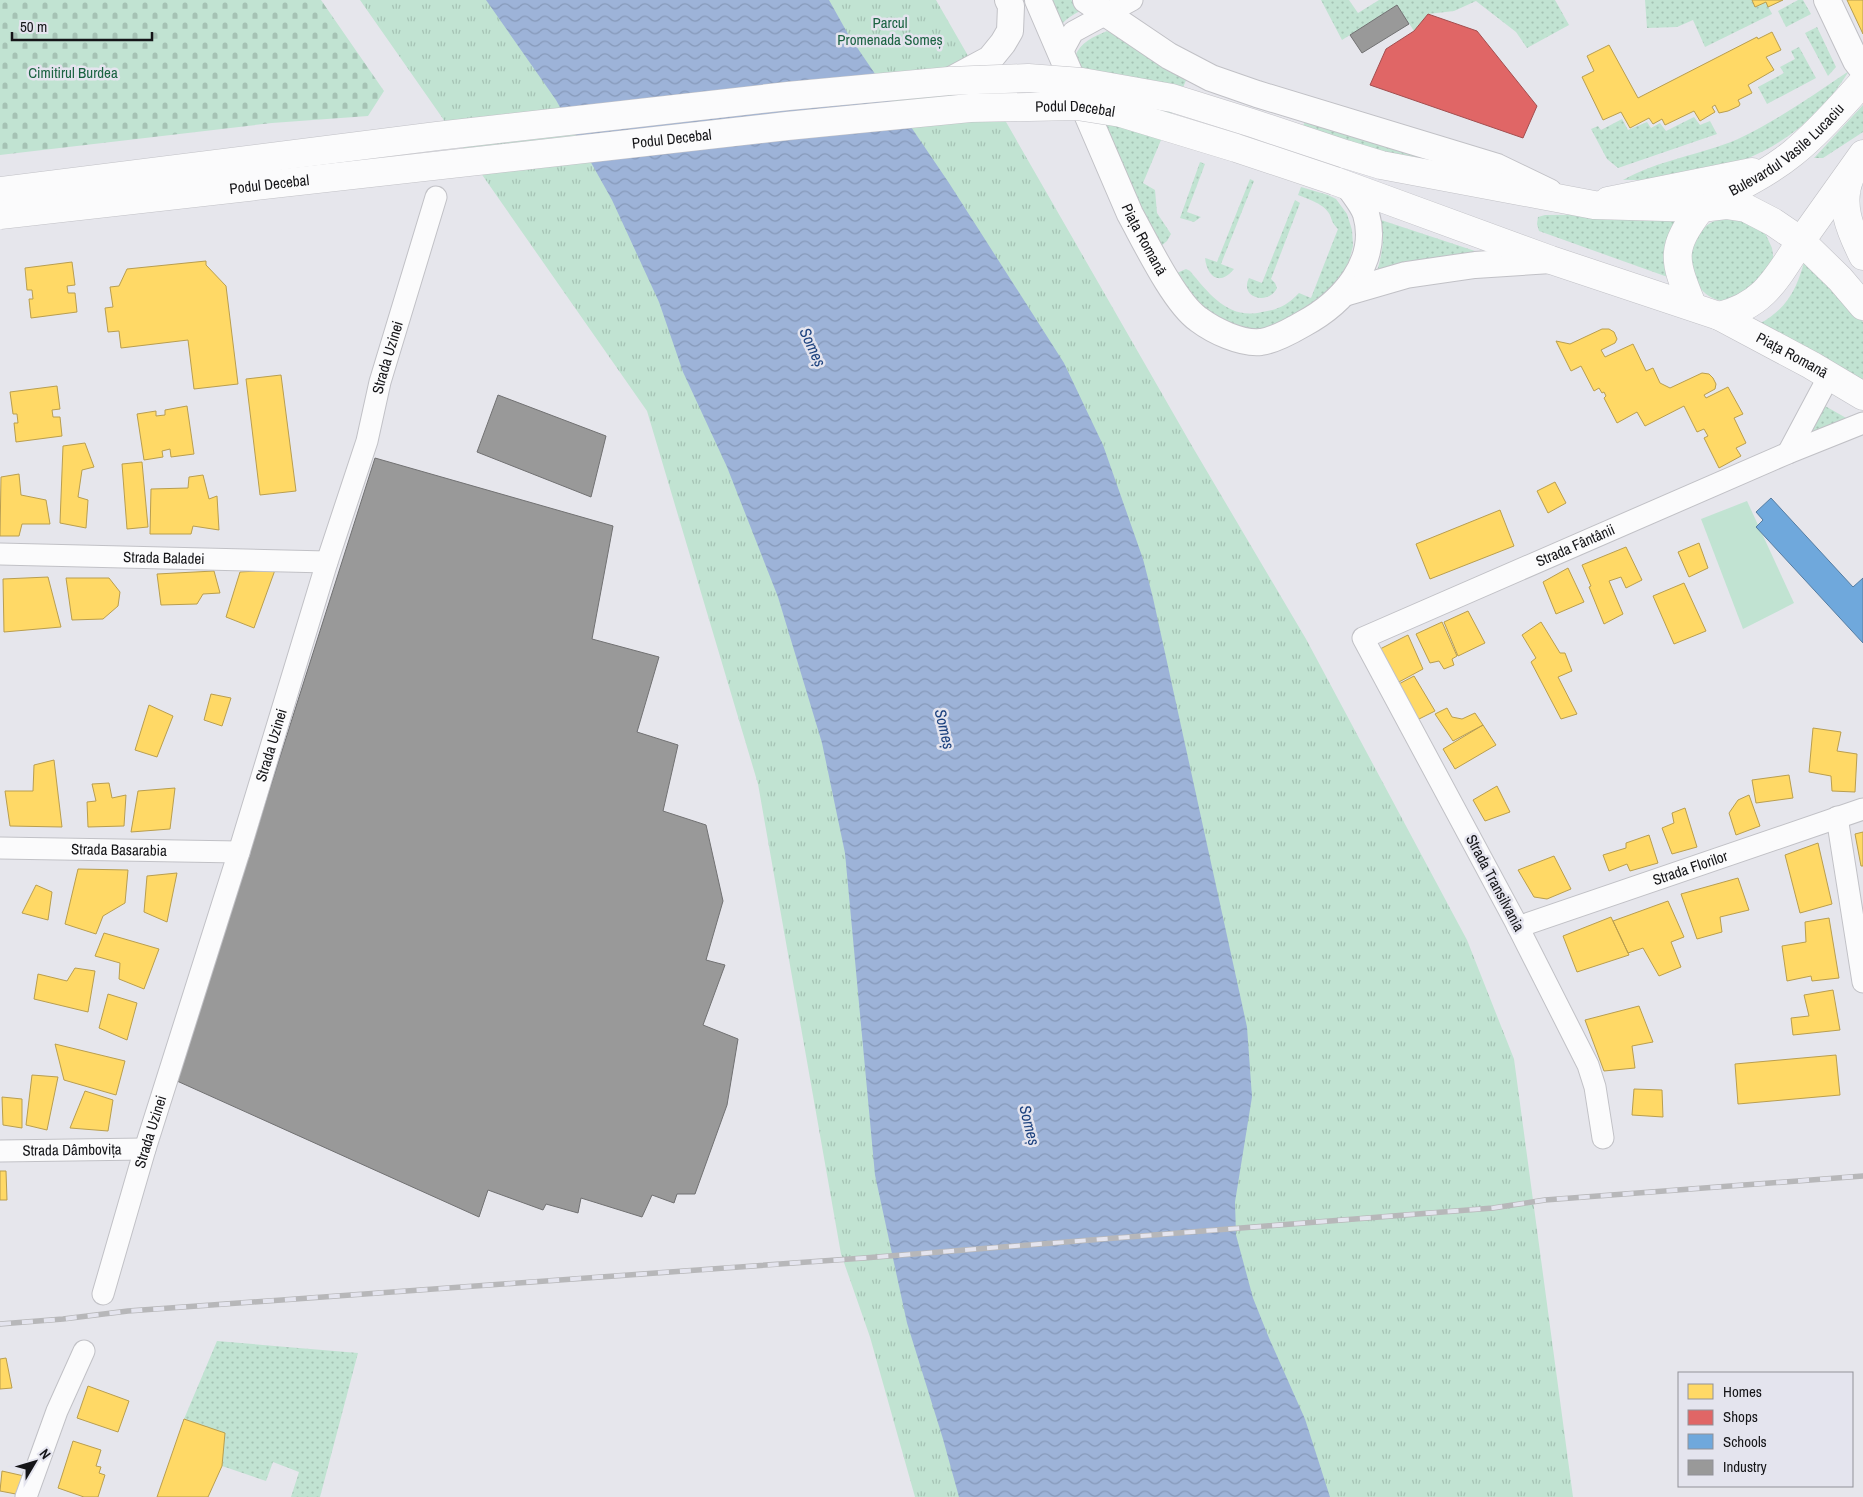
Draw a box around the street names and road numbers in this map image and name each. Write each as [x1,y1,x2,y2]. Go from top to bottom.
street label: Podul Decebal [1035,95,1116,122]
street label: Bulevardul Vasile Lucaciu [1725,98,1849,201]
street label: Podul Decebal [631,124,713,153]
street label: Podul Decebal [228,169,310,199]
street label: Piața Romană [1117,200,1172,279]
street label: Strada Uzinei [367,318,408,396]
street label: Piața Romană [1753,327,1832,383]
street label: Strada Fântânii [1532,519,1618,572]
street label: Strada Baladei [123,546,205,569]
street label: Strada Uzinei [250,706,292,784]
street label: Strada Transilvania [1461,831,1530,935]
street label: Strada Basarabia [71,838,167,861]
street label: Strada Florilor [1650,845,1730,890]
street label: Strada Uzinei [129,1093,171,1171]
street label: Strada Dâmbovița [22,1138,122,1161]

